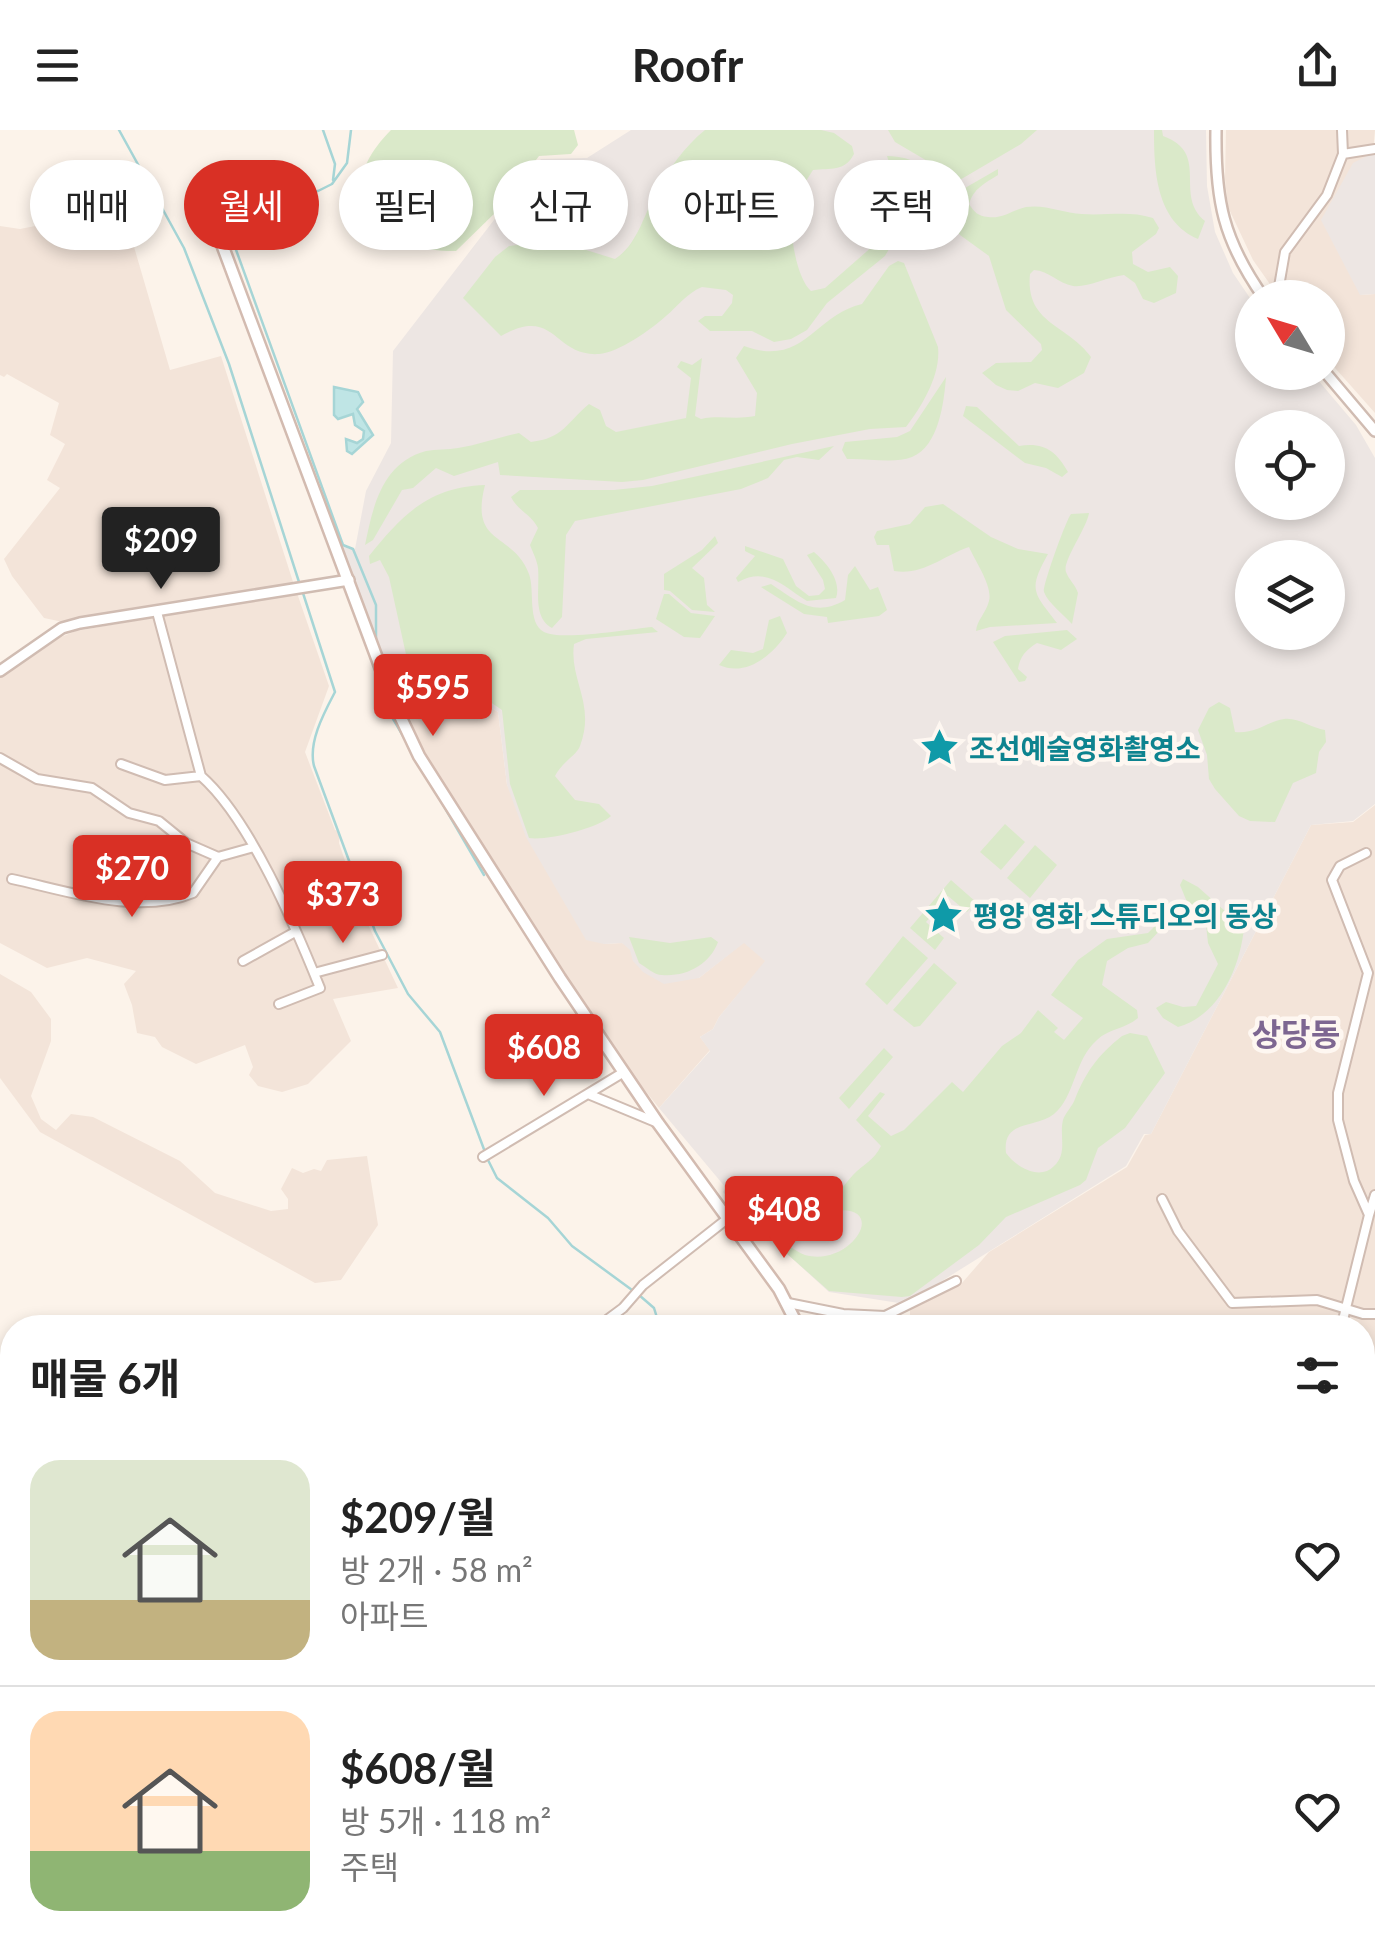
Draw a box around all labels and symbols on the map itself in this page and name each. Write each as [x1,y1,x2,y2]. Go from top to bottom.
north arrow [1235,280,1345,390]
pin: $209 [102,507,220,592]
pin: $595 [374,654,492,739]
place icon: 조선예술영화촬영소 [918,727,960,769]
place label: 조선예술영화촬영소 [969,731,1201,765]
pin: $270 [73,835,191,920]
pin: $373 [284,861,402,946]
place icon: 평양 영화 스튜디오의 동상 [922,894,964,936]
place label: 평양 영화 스튜디오의 동상 [973,898,1277,932]
pin: $608 [485,1014,603,1099]
district label: 상당동 [1252,1014,1340,1053]
pin: $408 [725,1176,843,1261]

